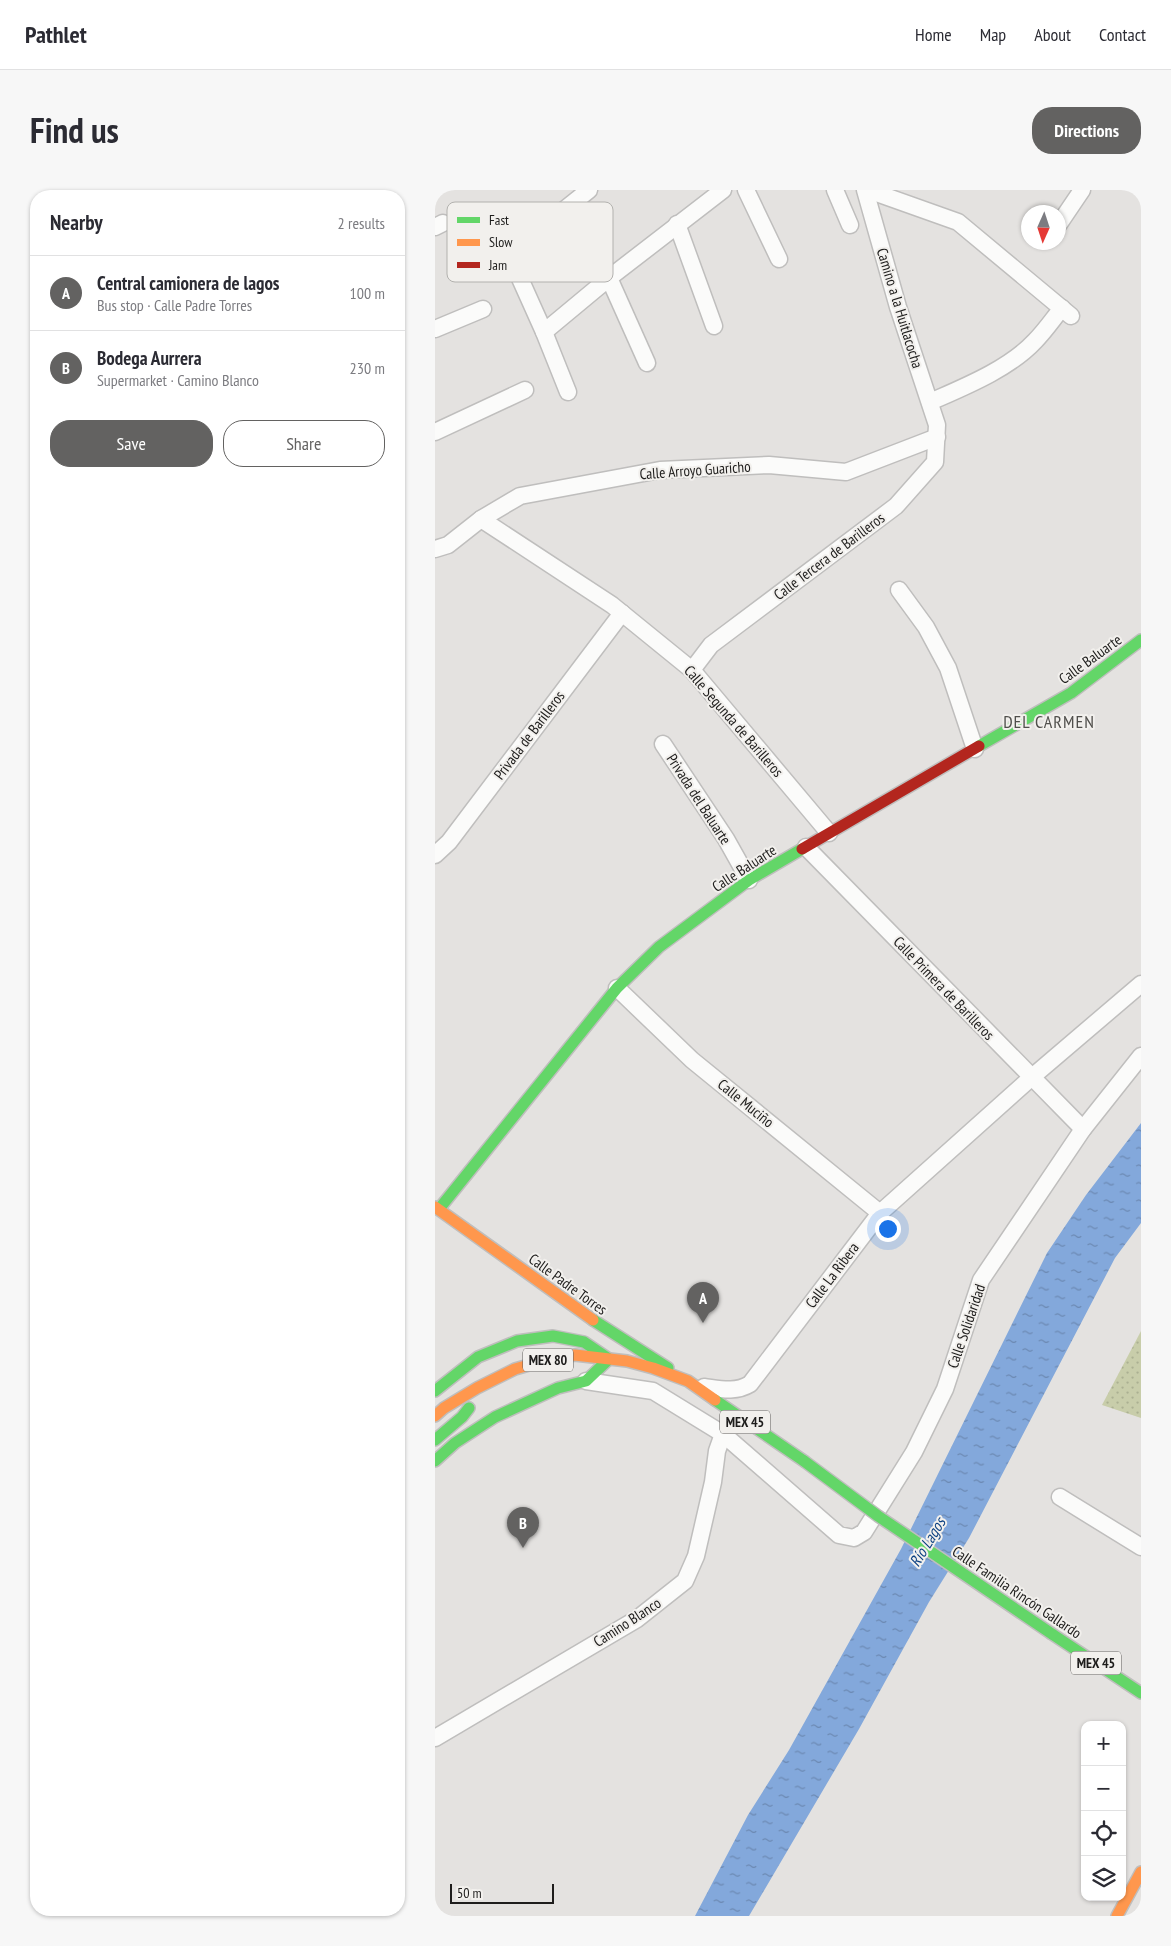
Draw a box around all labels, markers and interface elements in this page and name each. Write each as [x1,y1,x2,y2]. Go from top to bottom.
text: Pathlet [25,19,87,50]
text: Home [915,23,952,46]
text: Map [980,23,1006,46]
text: About [1034,23,1071,46]
text: Contact [1099,23,1146,46]
text: Find us [30,107,119,153]
button: Directions [1032,107,1141,154]
legend [447,202,613,282]
north arrow [1021,205,1066,250]
text: Nearby [50,209,103,236]
text: Fast [489,211,509,229]
text: 2 results [338,213,385,233]
text: Slow [489,233,513,251]
street label: Camino a la Huitlacocha [873,246,927,370]
text: Jam [488,256,507,274]
text: Central camionera de lagos [97,271,280,295]
text: A [62,283,70,303]
text: 100 m [350,283,385,303]
text: Bus stop · Calle Padre Torres [97,295,252,315]
text: Bodega Aurrera [97,346,202,370]
text: B [62,358,70,378]
text: 230 m [350,358,385,378]
text: Supermarket · Camino Blanco [97,370,259,390]
button: Save [50,420,213,467]
button: Share [223,420,385,467]
street label: Calle Arroyo Guaricho [639,457,751,483]
street label: Calle Tercera de Barilleros [770,508,888,604]
street label: Calle Baluarte [1055,630,1125,688]
street label: Calle Segunda de Barilleros [680,661,788,781]
street label: Privada de Barilleros [489,687,569,783]
district label: DEL CARMEN [1003,710,1095,733]
street label: Privada del Baluarte [663,750,735,848]
street label: Calle Baluarte [708,840,780,896]
street label: Calle Primera de Barilleros [890,932,998,1044]
street label: Calle Muciño [714,1075,778,1131]
your location [875,1216,901,1242]
street label: Calle La Ribera [801,1238,863,1312]
street label: Calle Padre Torres [525,1249,611,1319]
pin: A [687,1282,719,1323]
street label: Calle Solidaridad [943,1282,989,1370]
road number: MEX 80 [523,1348,573,1372]
road number: MEX 45 [720,1410,770,1434]
pin: B [507,1507,539,1548]
water label: Río Lagos [905,1513,950,1570]
street label: Calle Familia Rincón Gallardo [949,1542,1085,1642]
street label: Camino Blanco [590,1593,664,1651]
road number: MEX 45 [1071,1652,1121,1675]
map controls [1081,1721,1126,1901]
button: + [1081,1721,1126,1766]
button: − [1081,1766,1126,1811]
button: locate [1081,1811,1126,1856]
button: layers [1081,1856,1126,1901]
scale bar [450,1881,554,1904]
text: 50 m [457,1884,482,1902]

